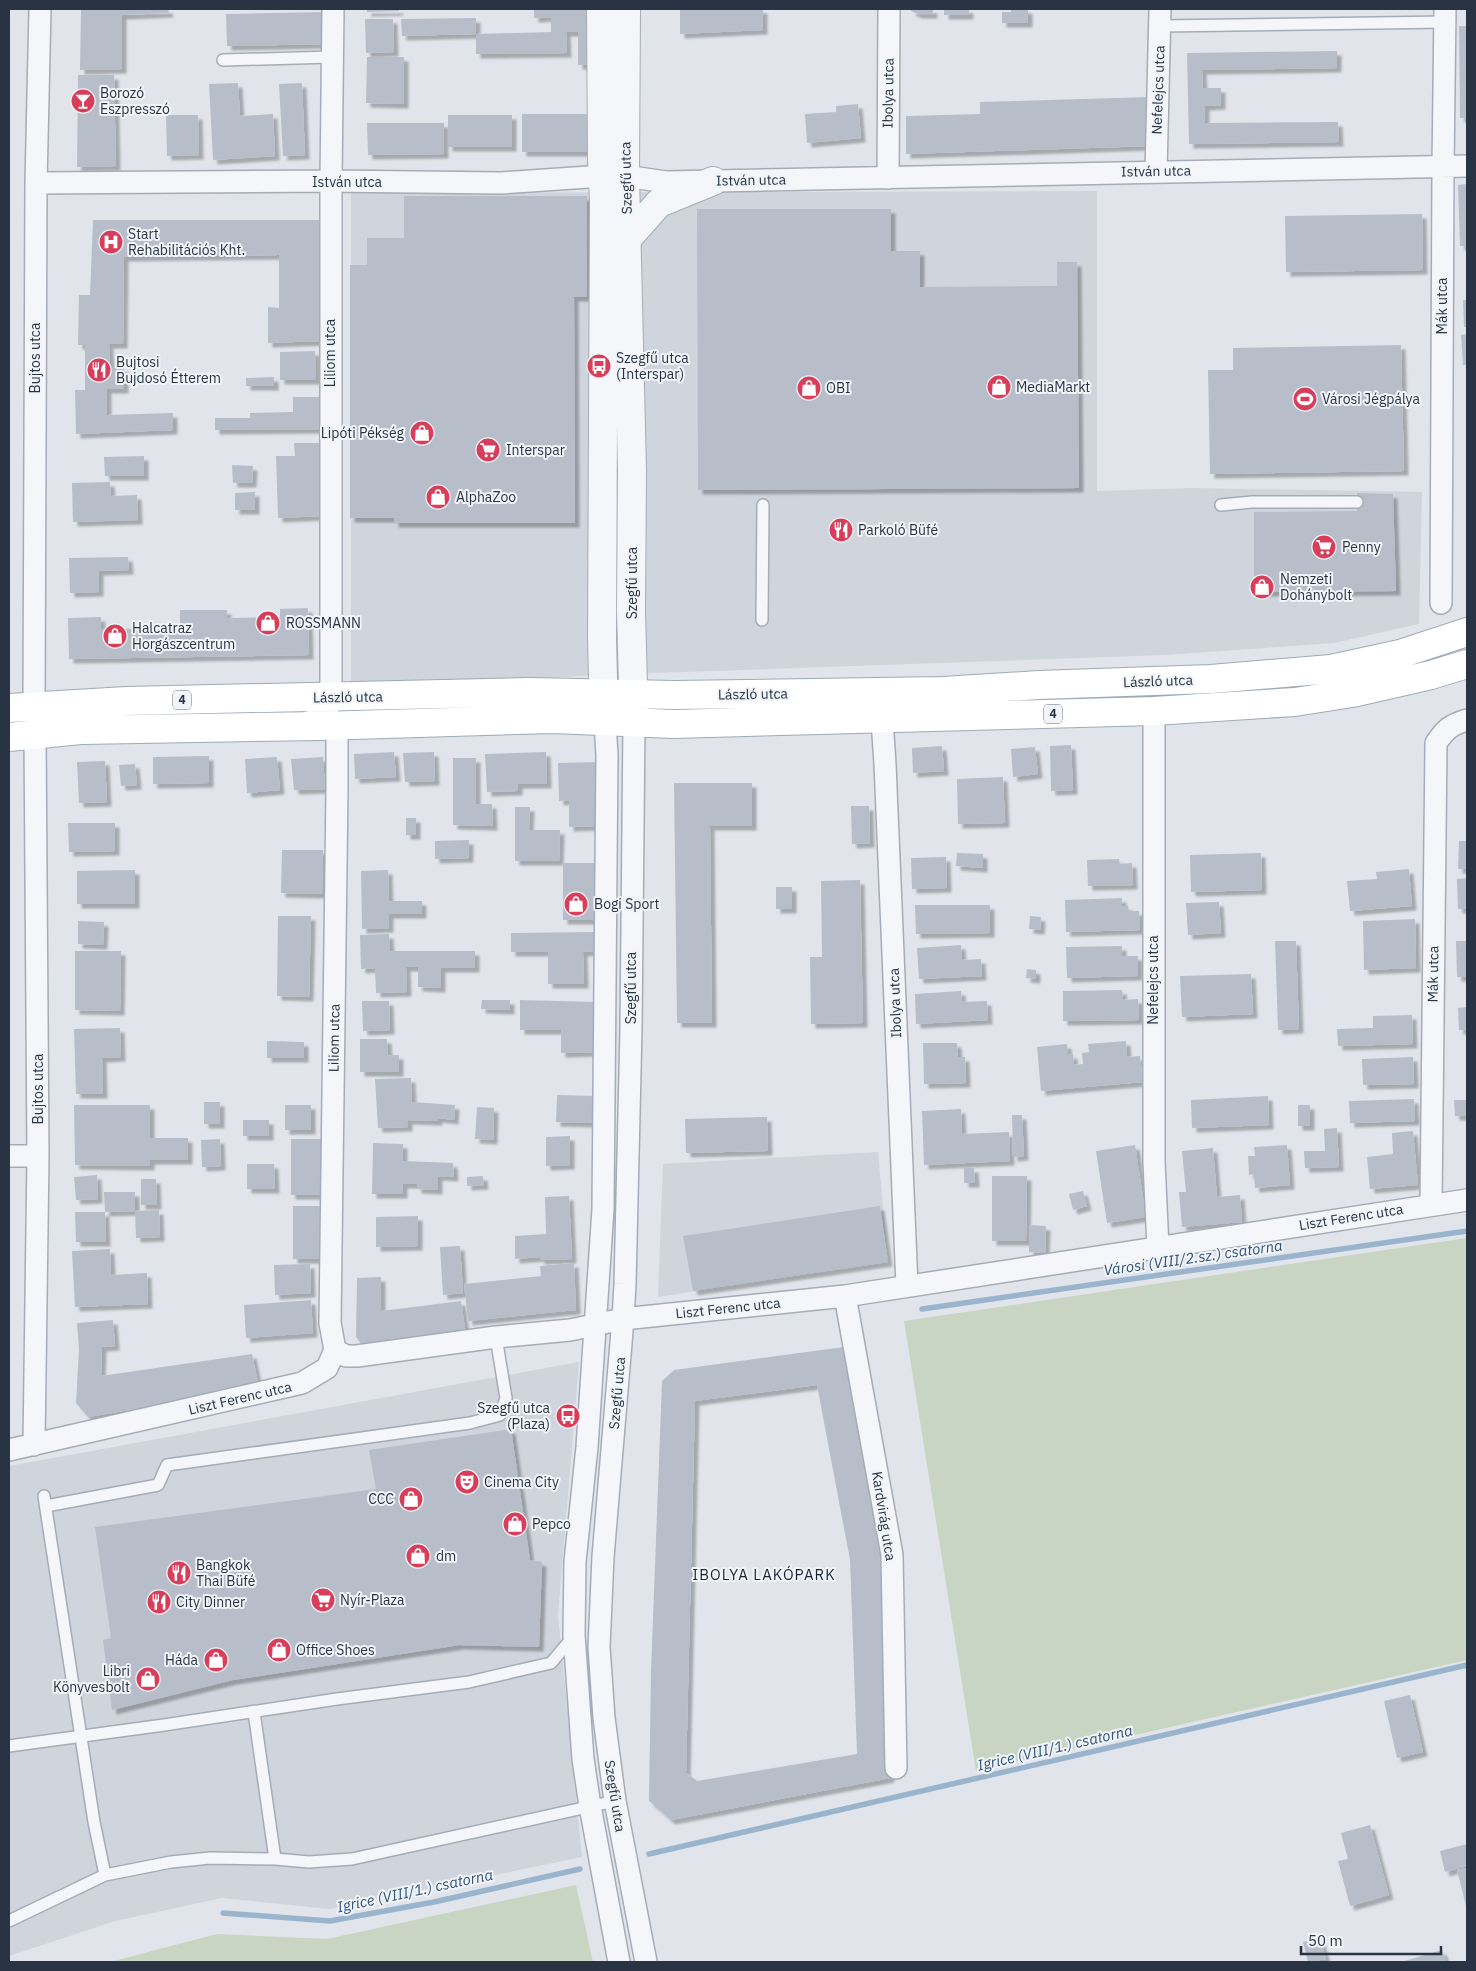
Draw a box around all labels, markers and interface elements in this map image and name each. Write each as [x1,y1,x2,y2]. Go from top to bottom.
street label: Nefelejcs utca [1147,45,1169,135]
street label: Ibolya utca [878,57,898,128]
place label: Borozó Eszpresszó [100,84,170,118]
bar icon: Borozó Eszpresszó [70,88,96,114]
street label: Szegfű utca [616,141,636,215]
street label: István utca [1121,161,1192,181]
street label: István utca [716,170,787,190]
street label: István utca [312,173,383,191]
place label: Start Rehabilitációs Kht. [128,225,245,259]
hospital icon: Start Rehabilitációs Kht. [98,229,124,255]
street label: Mák utca [1433,277,1451,334]
street label: Liliom utca [321,318,339,387]
street label: Bujtos utca [26,322,44,393]
place label: Szegfű utca (Interspar) [616,349,689,383]
place label: Bujtosi Bujdosó Étterem [116,353,221,387]
bus stop icon: Szegfű utca (Interspar) [586,353,612,379]
restaurant icon: Bujtosi Bujdosó Étterem [86,357,112,383]
shop icon: MediaMarkt [986,374,1012,400]
shop icon: OBI [796,375,822,401]
place label: MediaMarkt [1016,378,1090,396]
place label: OBI [826,379,851,397]
sports icon: Városi Jégpálya [1292,386,1318,412]
place label: Városi Jégpálya [1322,390,1420,408]
shop icon: Lipóti Pékség [409,420,435,446]
place label: Lipóti Pékség [321,424,405,442]
supermarket icon: Interspar [475,437,501,463]
place label: Interspar [506,441,565,459]
shop icon: AlphaZoo [425,484,451,510]
place label: AlphaZoo [456,488,516,506]
restaurant icon: Parkoló Büfé [828,517,854,543]
place label: Parkoló Büfé [858,521,938,539]
supermarket icon: Penny [1311,534,1337,560]
place label: Penny [1342,538,1381,556]
street label: Szegfű utca [623,546,641,619]
place label: Nemzeti Dohánybolt [1280,570,1352,604]
shop icon: Nemzeti Dohánybolt [1249,574,1275,600]
shop icon: ROSSMANN [255,610,281,636]
place label: ROSSMANN [286,614,361,632]
place label: Halcatraz Horgászcentrum [132,619,235,653]
shop icon: Halcatraz Horgászcentrum [102,623,128,649]
street label: László utca [1123,671,1194,691]
street label: László utca [718,684,789,704]
street label: László utca [313,687,384,707]
road number: 4 [173,690,191,710]
road number: 4 [1044,704,1062,724]
shop icon: Bogi Sport [563,891,589,917]
place label: Bogi Sport [594,895,659,913]
street label: Nefelejcs utca [1144,935,1162,1025]
street label: Mák utca [1424,945,1443,1003]
street label: Szegfű utca [622,951,640,1024]
street label: Ibolya utca [885,967,905,1038]
street label: Liliom utca [324,1003,344,1072]
street label: Bujtos utca [29,1053,47,1124]
street label: Liszt Ferenc utca [1298,1200,1405,1234]
water label: Városi (VIII/2.sz.) csatorna [1102,1235,1284,1279]
street label: Liszt Ferenc utca [675,1293,782,1322]
street label: Szegfű utca [605,1355,629,1430]
street label: Liszt Ferenc utca [187,1377,294,1419]
place label: Szegfű utca (Plaza) [477,1399,551,1433]
bus stop icon: Szegfű utca (Plaza) [555,1403,581,1429]
theatre icon: Cinema City [454,1469,480,1495]
street label: Kardvirág utca [868,1470,900,1563]
place label: Cinema City [484,1473,559,1491]
shop icon: CCC [398,1486,424,1512]
place label: CCC [368,1490,394,1508]
shop icon: Pepco [502,1511,528,1537]
place label: Pepco [532,1515,571,1533]
shop icon: dm [405,1543,431,1569]
place label: dm [436,1547,456,1565]
place label: Bangkok Thai Büfé [196,1556,256,1590]
restaurant icon: Bangkok Thai Büfé [166,1560,192,1586]
district label: IBOLYA LAKÓPARK [692,1565,836,1584]
supermarket icon: Nyír-Plaza [310,1587,336,1613]
restaurant icon: City Dinner [146,1589,172,1615]
place label: Nyír-Plaza [340,1591,405,1609]
place label: City Dinner [176,1593,245,1611]
shop icon: Office Shoes [266,1637,292,1663]
place label: Office Shoes [296,1641,375,1659]
shop icon: Háda [203,1647,229,1673]
place label: Háda [165,1651,199,1669]
place label: Libri Könyvesbolt [53,1662,130,1696]
shop icon: Libri Könyvesbolt [135,1666,161,1692]
water label: Igrice (VIII/1.) csatorna [975,1720,1135,1775]
street label: Szegfű utca [600,1759,630,1834]
water label: Igrice (VIII/1.) csatorna [335,1865,495,1916]
scale bar [1301,1924,1441,1956]
text: 50 m [1308,1931,1343,1950]

